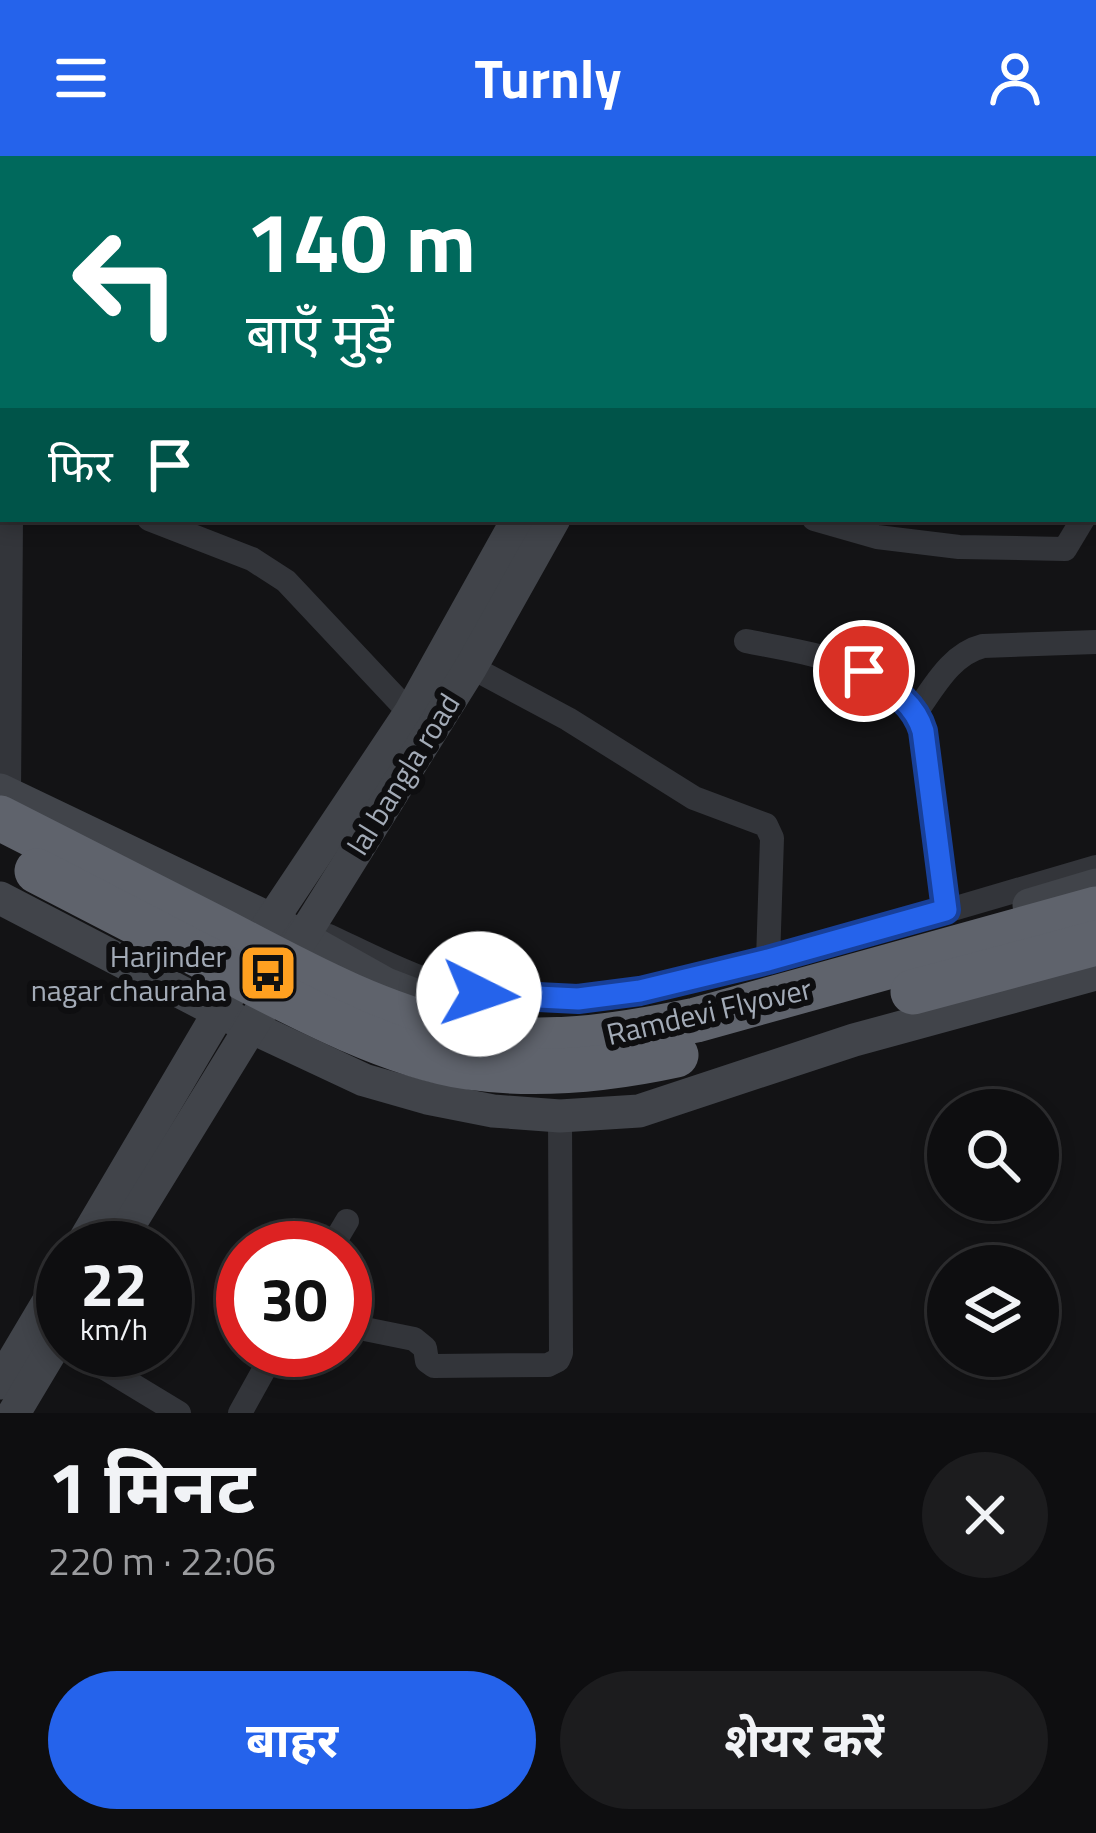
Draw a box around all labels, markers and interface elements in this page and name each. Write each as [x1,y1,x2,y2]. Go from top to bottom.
text: Turnly [475,37,621,119]
icon: menu [48,45,114,111]
icon: person [982,45,1048,111]
text: 140 m [246,177,476,305]
icon: left [48,204,204,360]
text: बाएँ मुड़ें [246,292,394,374]
text: फिर [48,431,113,499]
icon: arrive [137,432,203,498]
pin [813,620,915,722]
icon: arrive [831,638,897,704]
street label: lal bangla road [335,684,471,864]
position arrow [416,931,542,1057]
place label: Harjinder nagar chauraha [31,933,226,1013]
bus stop icon: Harjinder nagar chauraha [237,942,299,1004]
street label: Ramdevi Flyover [602,965,816,1057]
map controls [927,1089,1059,1377]
button: search [927,1089,1059,1221]
speed limit sign: 30 [216,1221,372,1377]
text: 22 [80,1238,148,1329]
button: layers [927,1245,1059,1377]
text: km/h [80,1306,148,1352]
text: 1 मिनट [48,1431,255,1541]
button: close [922,1452,1048,1578]
text: 220 m · 22:06 [48,1531,276,1590]
button: बाहर [48,1671,536,1809]
button: शेयर करें [560,1671,1048,1809]

